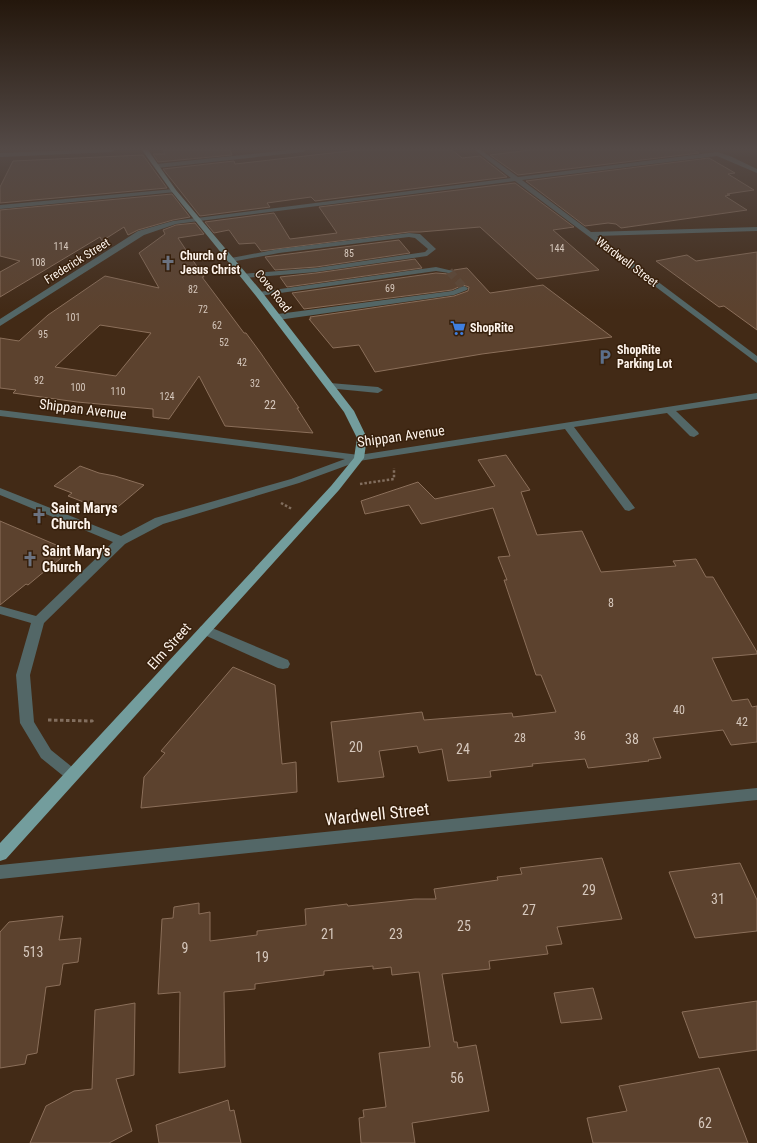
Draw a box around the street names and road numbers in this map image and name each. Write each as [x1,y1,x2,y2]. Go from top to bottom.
street label: Wardwell Street [593,234,661,290]
street label: Frederick Street [42,235,113,287]
street label: Cove Road [252,267,294,315]
street label: Shippan Avenue [38,396,128,422]
street label: Shippan Avenue [356,422,446,450]
street label: Elm Street [144,620,194,672]
street label: Wardwell Street [324,799,430,829]

